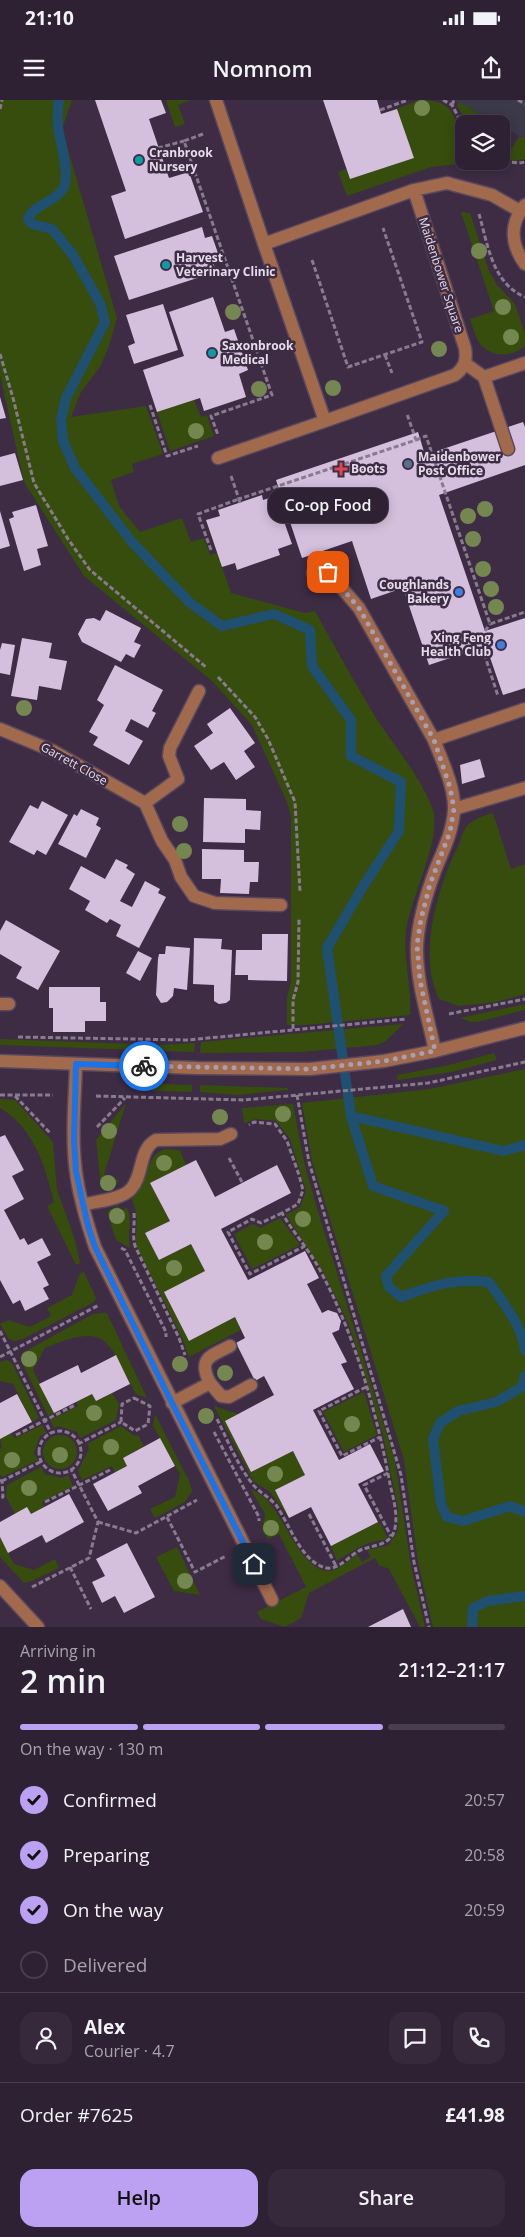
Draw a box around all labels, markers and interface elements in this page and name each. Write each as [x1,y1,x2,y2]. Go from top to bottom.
text: 21:10 [25,5,74,31]
text: Nomnom [212,53,313,83]
icon: menu [20,54,48,82]
icon: share [477,54,505,82]
map controls [455,115,510,170]
button: layers [455,115,510,170]
place label: Cranbrook Nursery [149,144,213,175]
marker: Cranbrook Nursery [133,154,145,166]
street label: Maidenbower Square [415,215,468,335]
place label: Harvest Veterinary Clinic [176,249,276,280]
marker: Harvest Veterinary Clinic [160,259,172,271]
place label: Saxonbrook Medical [222,337,294,368]
marker: Saxonbrook Medical [206,347,218,359]
place label: Maidenbower Post Office [418,448,501,479]
marker: Maidenbower Post Office [402,458,414,470]
place label: Boots [351,460,385,477]
marker: Boots [335,463,347,475]
callout: Co-op Food [268,487,388,522]
text: Co-op Food [285,494,371,516]
pin [307,551,349,593]
icon: bag [314,558,342,586]
place label: Coughlands Bakery [379,576,449,607]
marker: Coughlands Bakery [453,586,465,598]
place label: Xing Feng Health Club [421,629,491,660]
marker: Xing Feng Health Club [495,639,507,651]
street label: Garrett Close [38,738,111,789]
courier [119,1041,169,1091]
icon: bike [130,1052,158,1080]
pin [233,1543,275,1585]
icon: home [240,1550,268,1578]
text: Arriving in [20,1640,96,1662]
text: 21:12–21:17 [398,1657,505,1683]
text: 2 min [20,1659,106,1702]
text: On the way · 130 m [20,1738,163,1760]
icon: check [20,1786,48,1814]
text: Confirmed [63,1787,157,1813]
text: 20:57 [464,1789,505,1811]
icon: check [20,1841,48,1869]
text: Preparing [63,1842,150,1868]
text: 20:58 [464,1844,505,1866]
icon: check [20,1896,48,1924]
text: On the way [63,1897,163,1923]
text: 20:59 [464,1899,505,1921]
text: Delivered [63,1952,147,1978]
button: person [20,2012,72,2064]
button: chat [389,2012,441,2064]
button: phone [453,2012,505,2064]
text: Alex [84,2014,125,2040]
text: Courier · 4.7 [84,2040,175,2062]
text: Order #7625 [20,2102,133,2128]
text: £41.98 [445,2102,505,2128]
button: Help [20,2169,258,2227]
button: Share [268,2169,505,2227]

